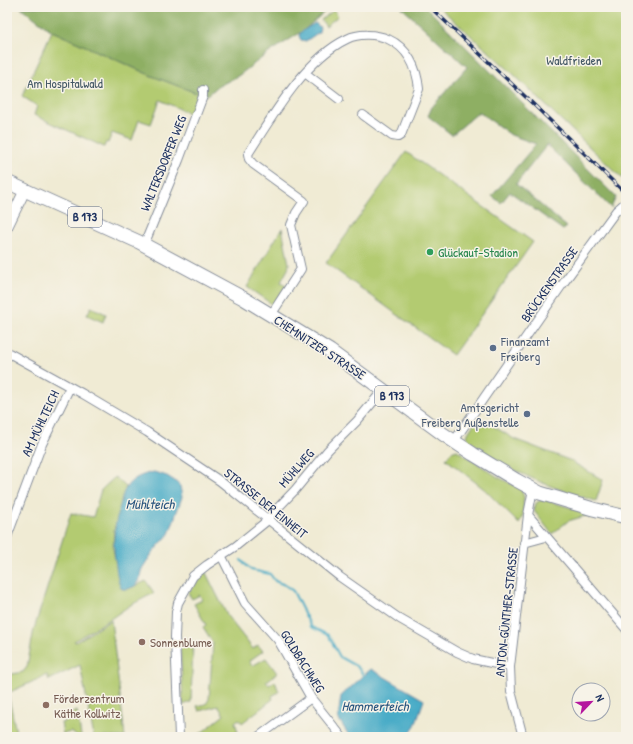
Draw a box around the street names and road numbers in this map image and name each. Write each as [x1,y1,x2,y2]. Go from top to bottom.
street label: WALTERSDORFER WEG [136,112,191,214]
road number: B 173 [68,207,102,227]
street label: BRÜCKENSTRASSE [516,243,582,325]
street label: CHEMNITZER STRASSE [271,311,370,384]
road number: B 173 [375,386,409,406]
street label: AM MÜHLTEICH [17,387,63,459]
street label: MÜHLWEG [274,444,318,491]
street label: STRASSE DER EINHEIT [221,464,312,543]
street label: ANTON-GÜNTHER-STRASSE [490,546,522,678]
street label: GOLDBACHWEG [277,626,330,696]

